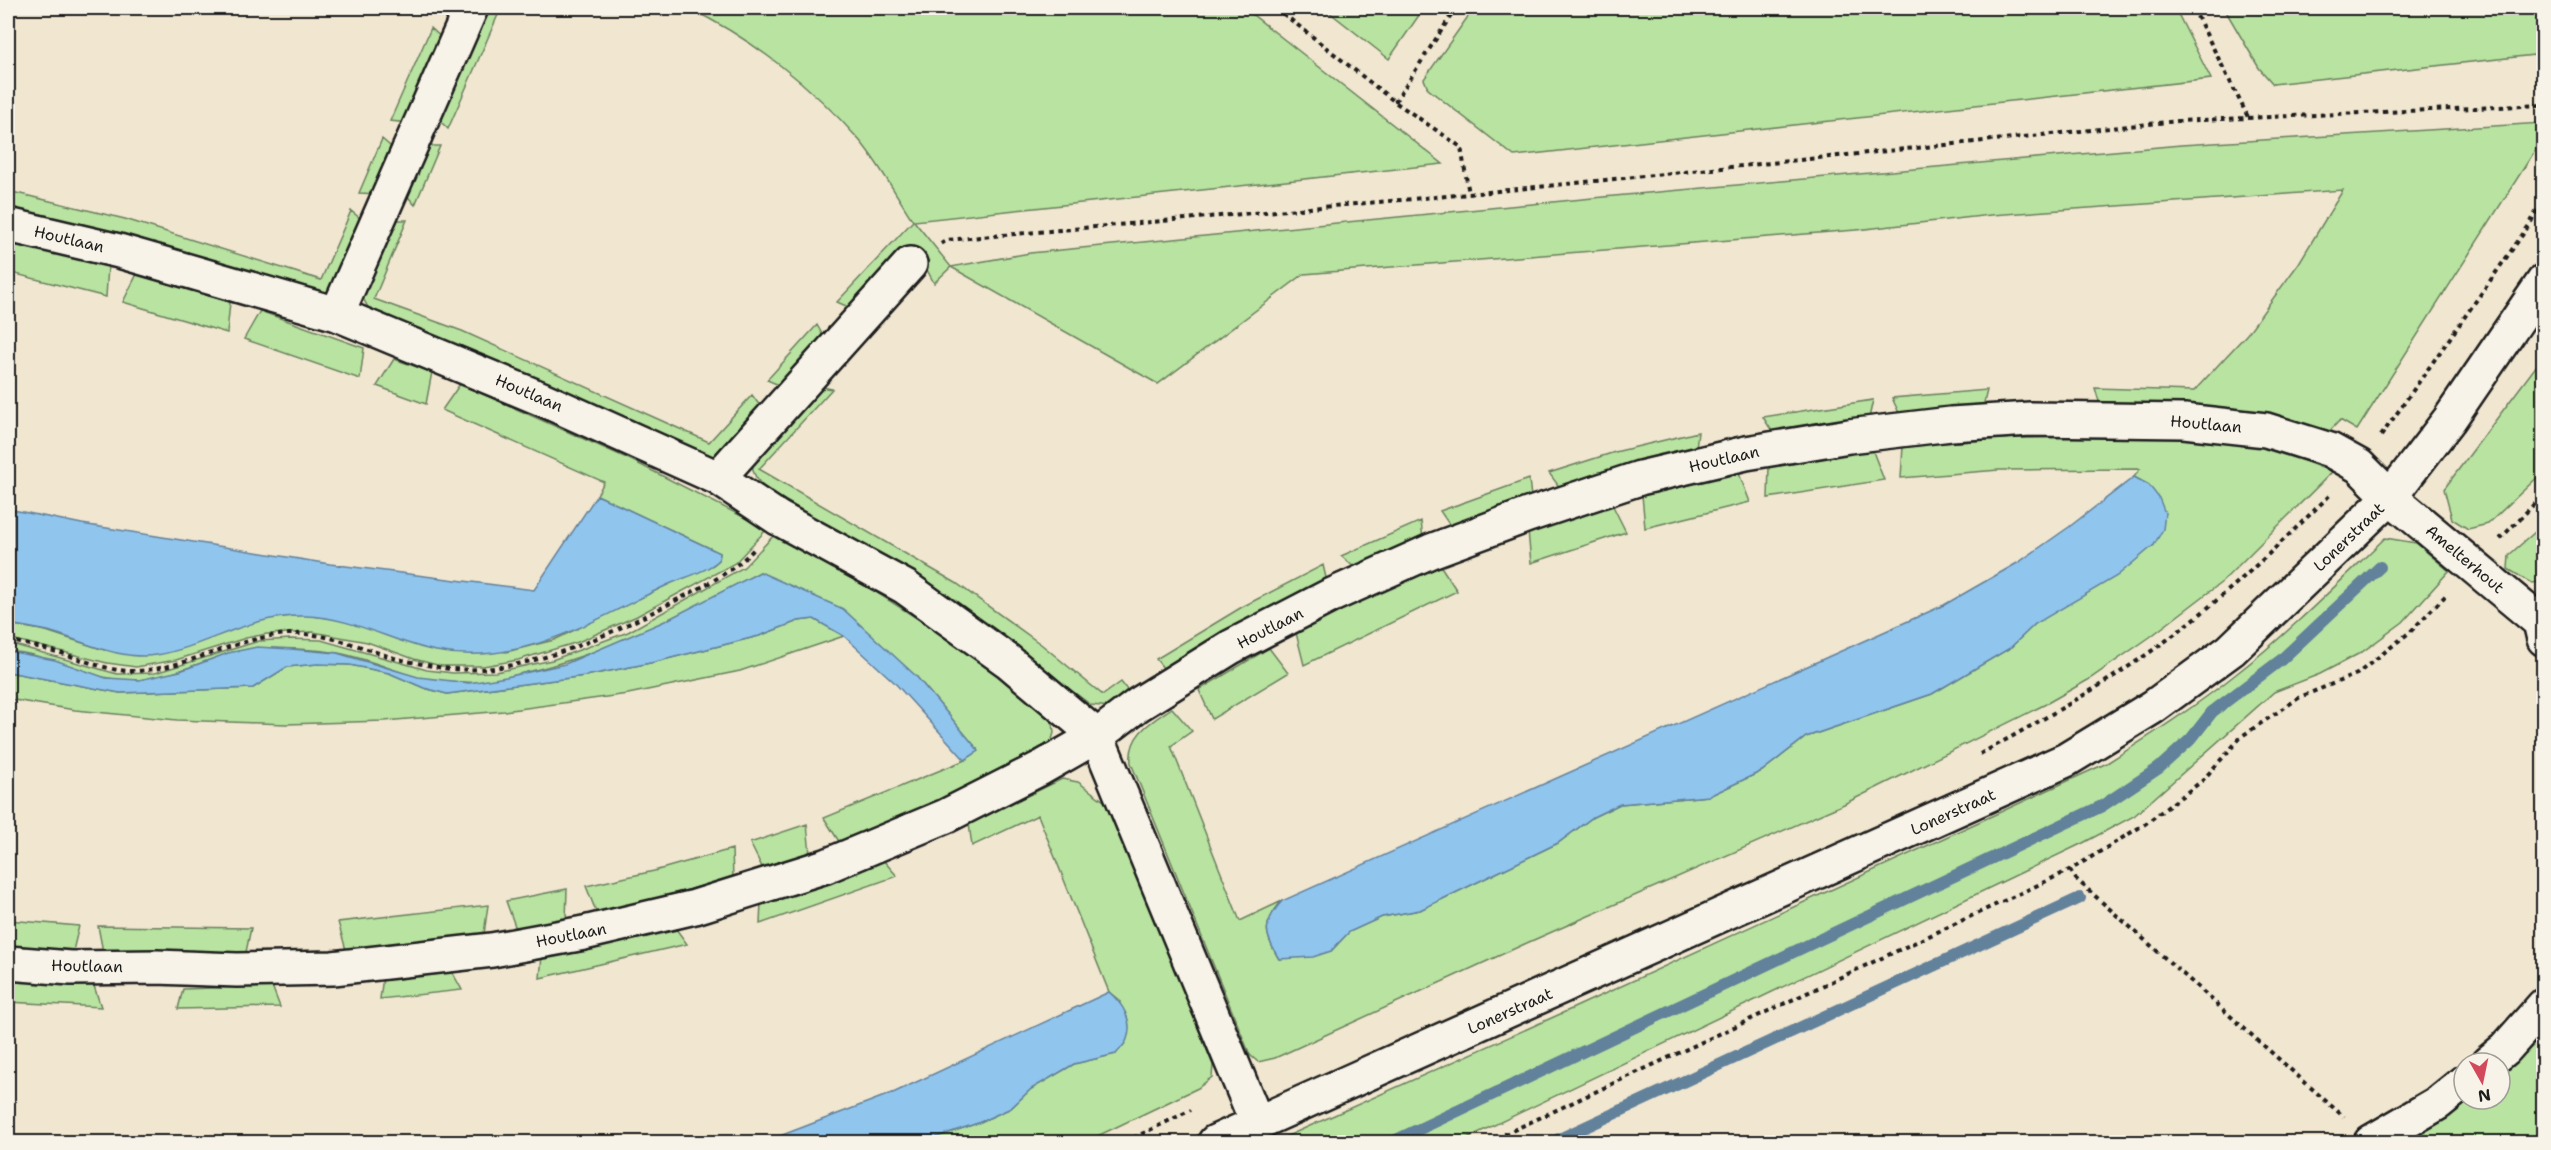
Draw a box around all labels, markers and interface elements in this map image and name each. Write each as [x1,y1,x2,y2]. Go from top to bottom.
street label: Houtlaan [32,221,106,257]
street label: Houtlaan [492,369,566,417]
street label: Houtlaan [2169,410,2243,438]
street label: Houtlaan [1687,441,1761,477]
street label: Lonerstraat [2309,498,2389,576]
street label: Amelterhout [2421,520,2509,598]
street label: Houtlaan [1233,602,1307,654]
street label: Lonerstraat [1907,784,1999,840]
street label: Houtlaan [534,918,608,952]
street label: Houtlaan [51,955,123,977]
street label: Lonerstraat [1464,983,1556,1039]
north arrow [2452,1051,2512,1111]
text: N [2476,1084,2492,1107]

